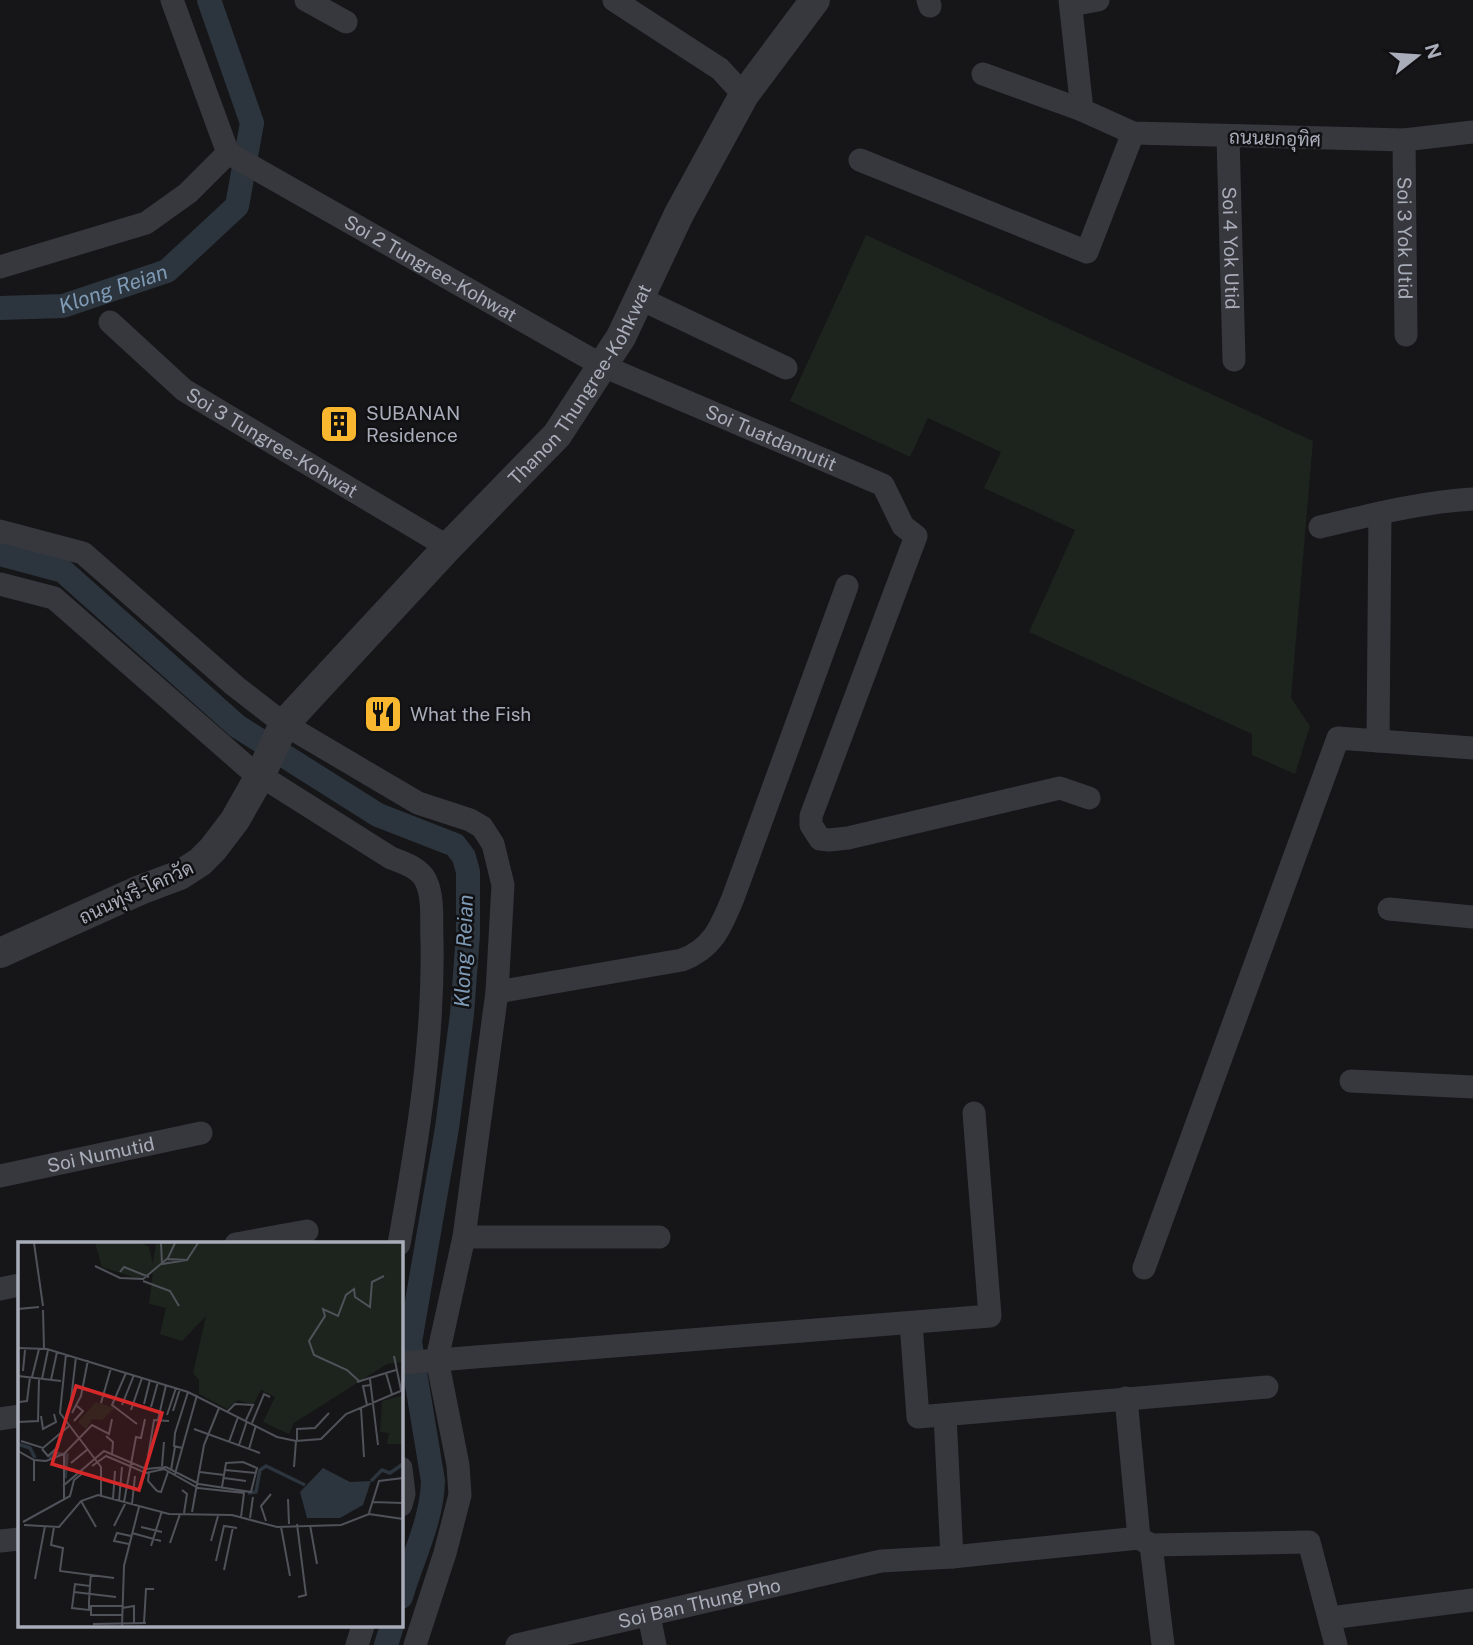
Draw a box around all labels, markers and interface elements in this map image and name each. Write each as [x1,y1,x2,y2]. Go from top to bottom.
north arrow [1382,21,1452,91]
text: N [1421,41,1446,61]
street label: ถนนยกอุทิศ [1229,125,1321,153]
street label: Soi 3 Yok Utid [1393,176,1417,300]
street label: Soi 4 Yok Utid [1218,186,1244,310]
street label: Soi 2 Tungree-Kohwat [340,210,521,326]
water label: Klong Reian [55,259,171,319]
street label: Thanon Thungree-Kohkwat [504,280,655,489]
street label: Soi 3 Tungree-Kohwat [182,383,362,502]
street label: Soi Tuatdamutit [702,400,840,475]
place label: SUBANAN Residence [366,402,460,446]
building icon: SUBANAN Residence [318,403,360,445]
restaurant icon: What the Fish [362,693,404,735]
place label: What the Fish [410,703,531,725]
street label: ถนนทุ่งรี-โคกวัด [75,855,197,930]
water label: Klong Reian [449,894,478,1008]
street label: Soi Numutid [45,1132,156,1177]
inset map [18,1242,402,1628]
street label: Soi Ban Thung Pho [616,1574,783,1632]

